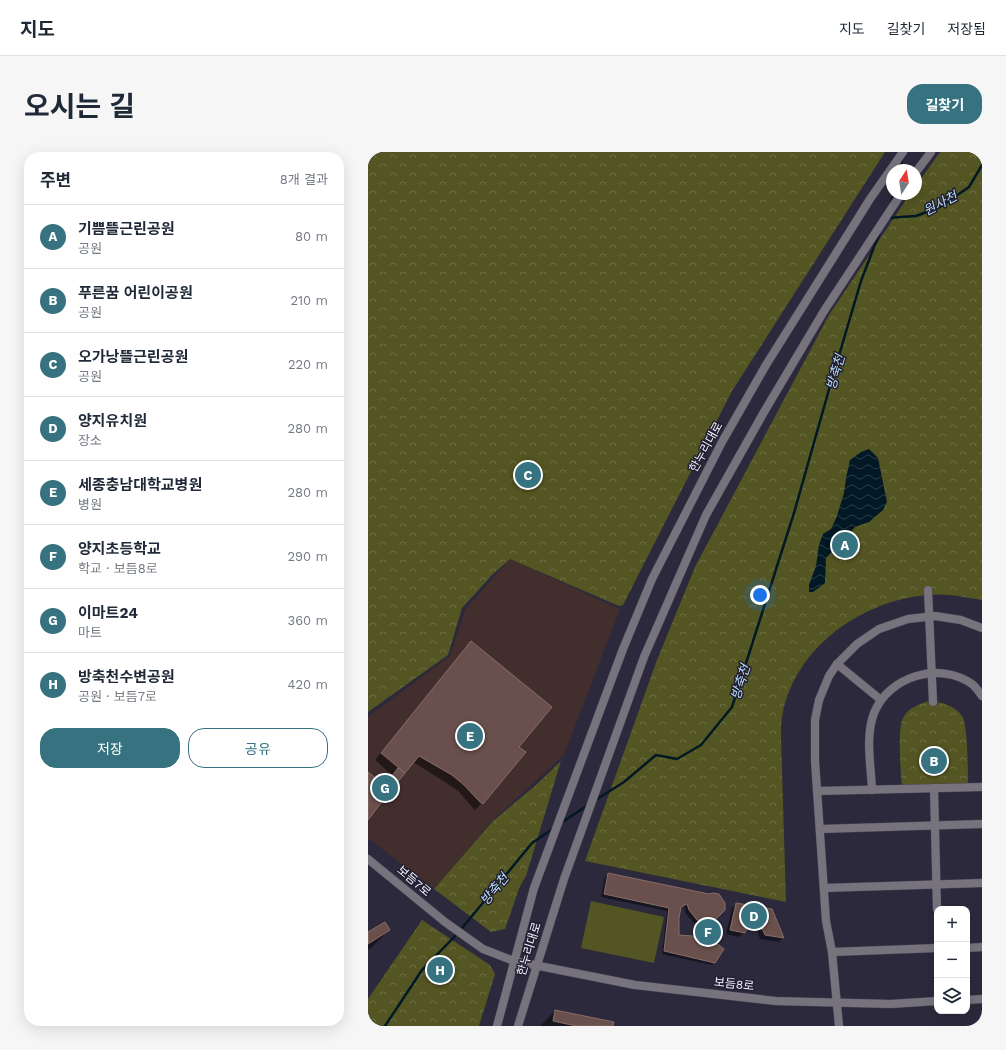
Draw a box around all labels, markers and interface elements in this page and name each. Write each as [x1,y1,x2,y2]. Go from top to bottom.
text: 지도 [20,18,55,41]
text: 지도 [839,21,865,37]
text: 길찾기 [887,21,925,37]
text: 저장됨 [947,21,986,37]
button: 길찾기 [907,84,982,124]
text: 오시는 길 [24,90,135,123]
north arrow [886,164,922,200]
text: 주변 [40,170,71,190]
text: 8개 결과 [280,172,328,187]
water label: 원사천 [921,188,961,218]
text: 기쁨뜰근린공원 [78,220,175,238]
text: A [49,229,57,244]
text: 80 m [295,229,328,244]
text: 공원 [78,241,102,256]
text: 푸른꿈 어린이공원 [78,284,193,302]
text: B [49,293,57,308]
text: 210 m [290,293,328,308]
text: 공원 [78,305,102,320]
text: 오가낭뜰근린공원 [78,348,188,366]
water label: 방축천 [823,352,848,391]
text: C [49,357,57,372]
text: 220 m [288,357,328,372]
text: 공원 [78,369,102,384]
text: 양지유치원 [78,412,147,430]
street label: 한누리대로 [686,419,726,475]
text: D [48,421,58,436]
text: 280 m [288,421,328,436]
text: 장소 [78,433,102,448]
pin: C [515,460,541,490]
text: 세종충남대학교병원 [78,476,202,494]
text: E [49,485,57,500]
text: 280 m [288,485,328,500]
text: 병원 [78,497,102,512]
pin: A [832,530,858,560]
text: 양지초등학교 [78,540,161,558]
text: F [49,549,57,564]
text: 290 m [287,549,328,564]
text: 학교 · 보듬8로 [78,561,158,576]
your location [750,585,770,605]
text: 이마트24 [78,604,138,622]
text: G [48,613,58,628]
text: 360 m [288,613,328,628]
text: 마트 [78,625,102,640]
water label: 방축천 [728,662,753,702]
text: 방축천수변공원 [78,668,175,686]
text: H [48,677,58,692]
text: 420 m [288,677,328,692]
text: 공원 · 보듬7로 [78,689,157,704]
pin: E [457,721,483,751]
button: 저장 [40,728,180,768]
button: 공유 [188,728,328,768]
pin: B [921,746,947,776]
pin: G [372,773,398,803]
street label: 보듬7로 [394,863,434,899]
water label: 방축천 [477,870,512,908]
pin: D [741,901,767,931]
map controls [934,906,970,1014]
button: + [934,906,970,942]
pin: F [695,917,721,947]
street label: 한누리대로 [514,921,544,977]
button: − [934,942,970,978]
pin: H [427,955,453,985]
street label: 보듬8로 [713,975,755,993]
button: layers [934,978,970,1014]

